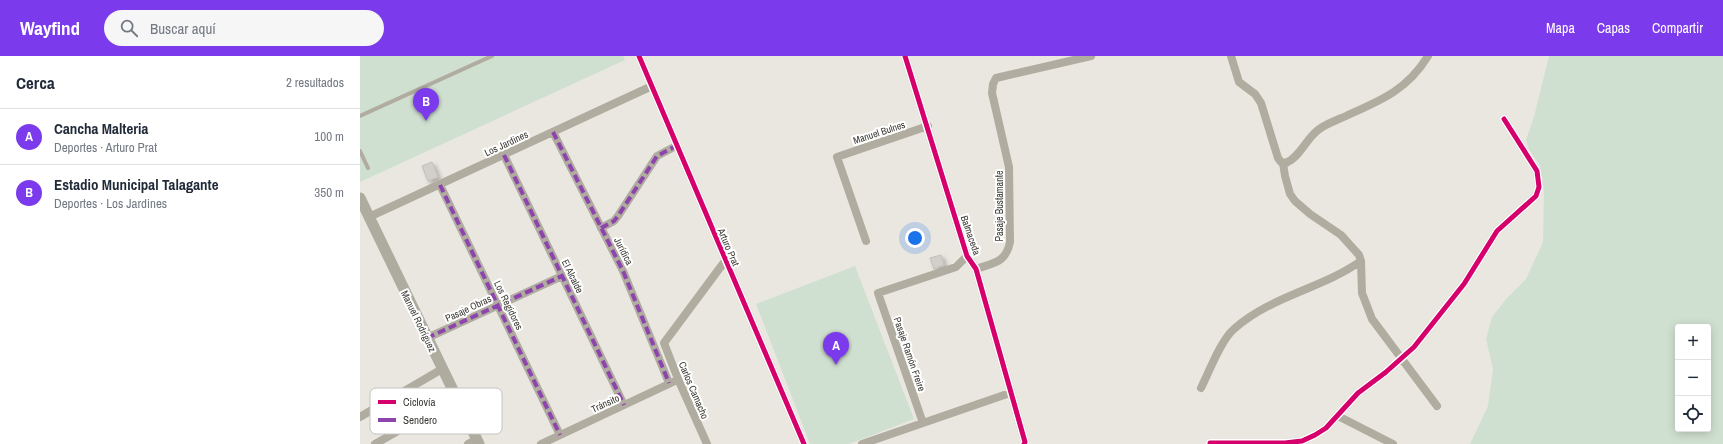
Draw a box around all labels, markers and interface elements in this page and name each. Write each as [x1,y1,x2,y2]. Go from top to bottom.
search box [104,10,384,46]
text: Wayfind [20,15,80,41]
icon: search [118,17,140,39]
text: Buscar aquí [150,18,216,39]
text: Mapa [1546,19,1575,37]
text: Capas [1597,19,1630,37]
text: Compartir [1652,19,1703,37]
text: Cerca [16,71,55,94]
text: 2 resultados [286,74,344,91]
pin: B [413,88,439,121]
text: Cancha Malteria [54,118,148,139]
street label: Manuel Bulnes [851,118,907,147]
text: A [25,128,33,145]
text: 100 m [314,128,344,145]
street label: Los Jardines [482,128,530,159]
text: Deportes · Arturo Prat [54,139,157,156]
street label: Pasaje Bustamante [993,170,1006,242]
text: Estadio Municipal Talagante [54,174,219,195]
text: B [25,184,33,201]
text: 350 m [314,184,344,201]
text: Deportes · Los Jardines [54,195,167,212]
street label: Balmaceda [958,214,983,257]
street label: Arturo Prat [714,225,743,269]
your location [905,228,925,248]
street label: Jurídica [611,235,636,268]
street label: El Alcalde [559,257,586,296]
street label: Los Regidores [491,278,526,332]
street label: Manuel Rodríguez [398,288,439,354]
street label: Pasaje Obras [443,292,493,325]
street label: Pasaje Ramón Freire [891,315,929,394]
map controls [1675,324,1711,432]
button: + [1675,324,1711,360]
pin: A [823,332,849,365]
street label: Carlos Camacho [676,360,712,421]
button: − [1675,360,1711,396]
legend [370,388,502,434]
street label: Tránsito [589,391,622,416]
text: Ciclovía [403,395,436,409]
button: locate [1675,396,1711,432]
text: Sendero [403,413,437,427]

